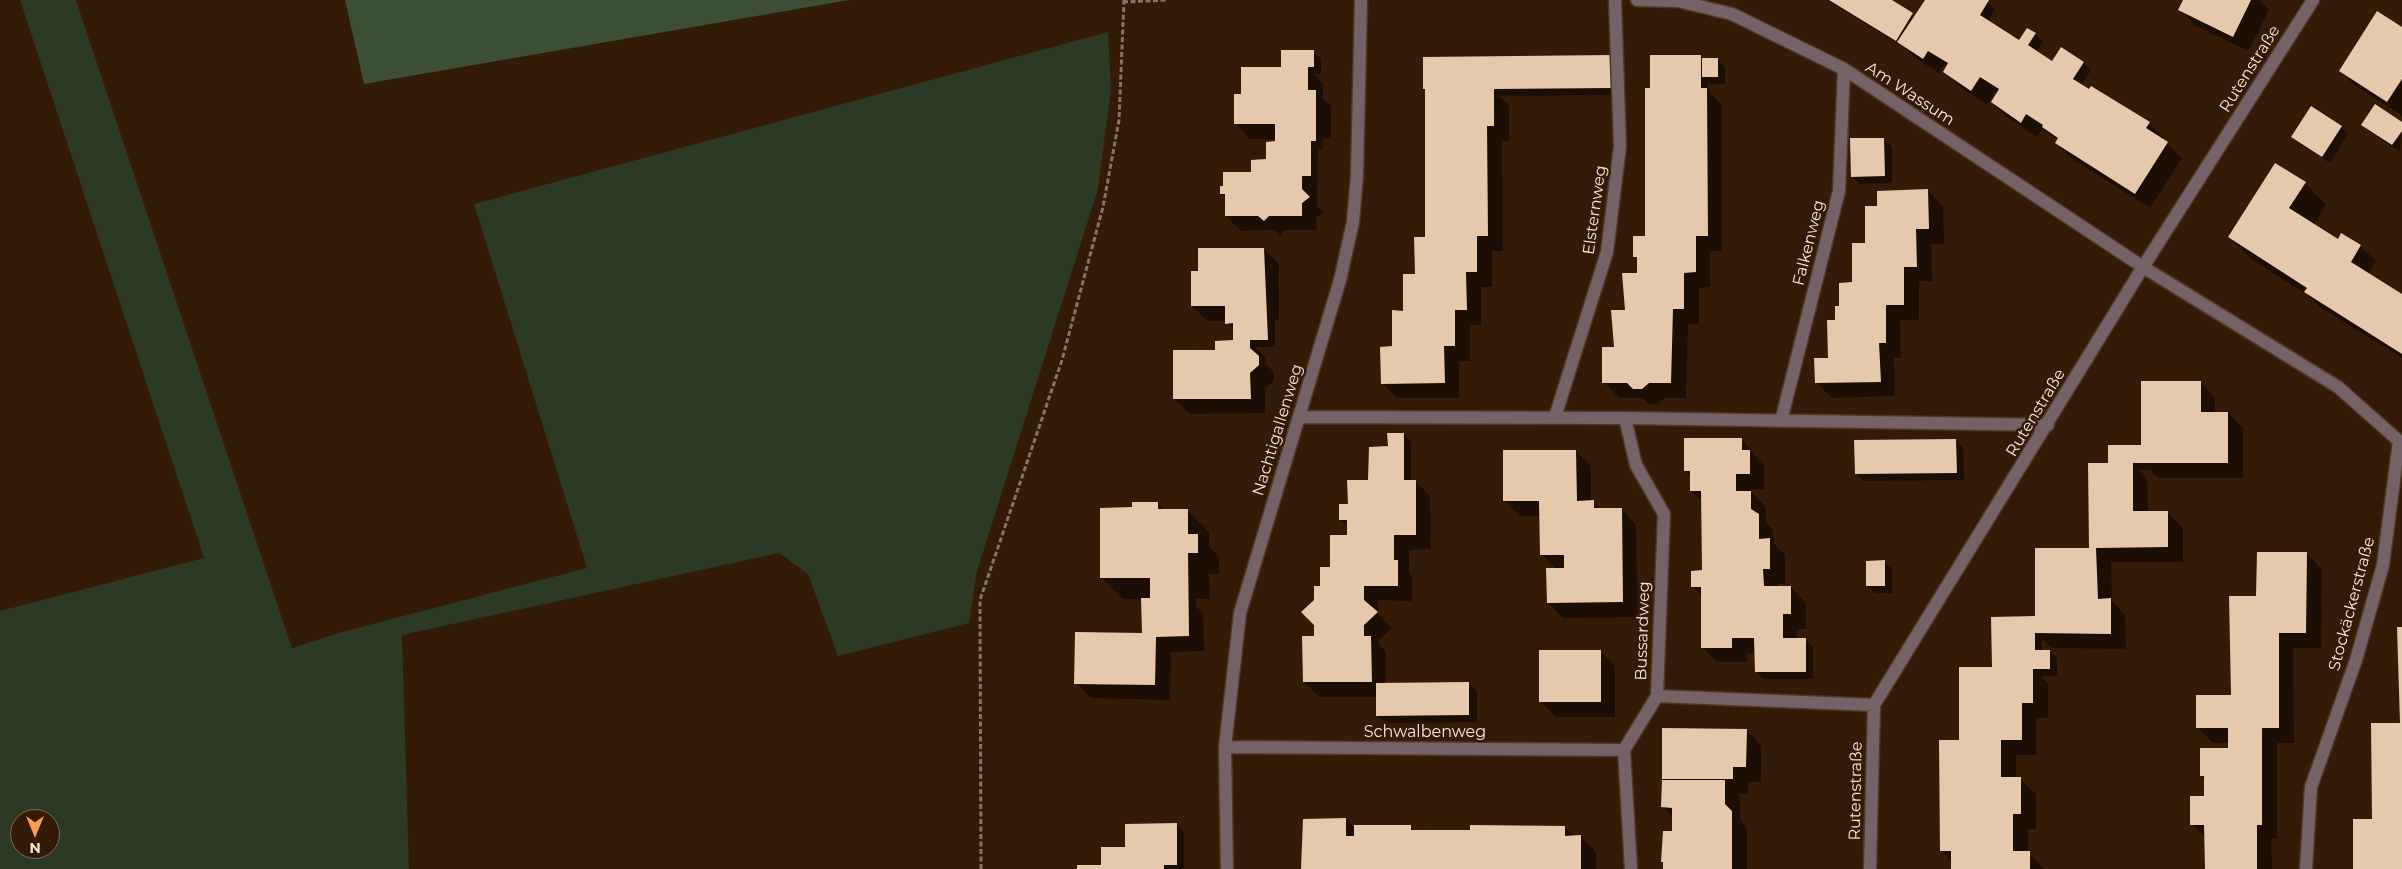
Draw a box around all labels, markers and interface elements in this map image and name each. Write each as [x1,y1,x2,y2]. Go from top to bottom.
street label: Rutenstraße [2216,22,2284,116]
street label: Am Wassum [1862,58,1958,130]
street label: Elsternweg [1579,164,1611,256]
street label: Falkenweg [1789,198,1829,288]
street label: Nachtigallenweg [1249,362,1307,498]
street label: Rutenstraße [2002,366,2070,460]
street label: Stockäckerstraße [2325,535,2379,673]
street label: Bussardweg [1632,581,1654,681]
street label: Schwalbenweg [1364,722,1486,742]
street label: Rutenstraße [1846,741,1866,841]
north arrow [10,809,60,859]
text: N [29,839,41,857]

